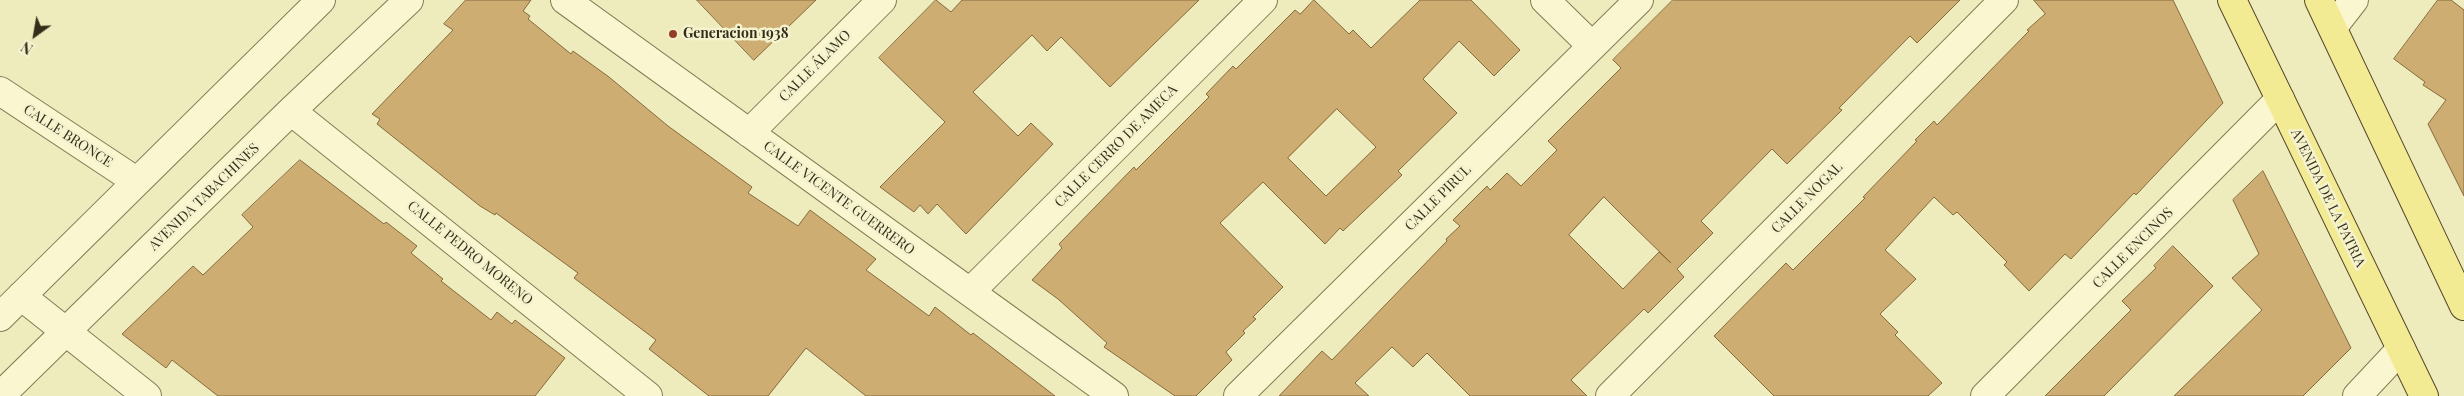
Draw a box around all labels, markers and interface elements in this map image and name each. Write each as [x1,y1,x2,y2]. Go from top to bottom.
north arrow [10,10,60,60]
place label: Generacion 1938 [683,26,789,42]
street label: CALLE ÁLAMO [776,27,854,105]
marker: Generacion 1938 [667,28,679,40]
text: N [17,37,36,59]
street label: CALLE CERRO DE AMECA [1051,81,1181,211]
street label: CALLE BRONCE [20,101,116,171]
street label: AVENIDA DE LA PATRIA [2287,126,2369,270]
street label: CALLE VICENTE GUERRERO [760,137,918,259]
street label: AVENIDA TABACHINES [145,140,263,254]
street label: CALLE NOGAL [1768,159,1846,237]
street label: CALLE PIRUL [1402,162,1474,234]
street label: CALLE PEDRO MORENO [404,197,536,309]
street label: CALLE ENCINOS [2089,204,2177,292]

